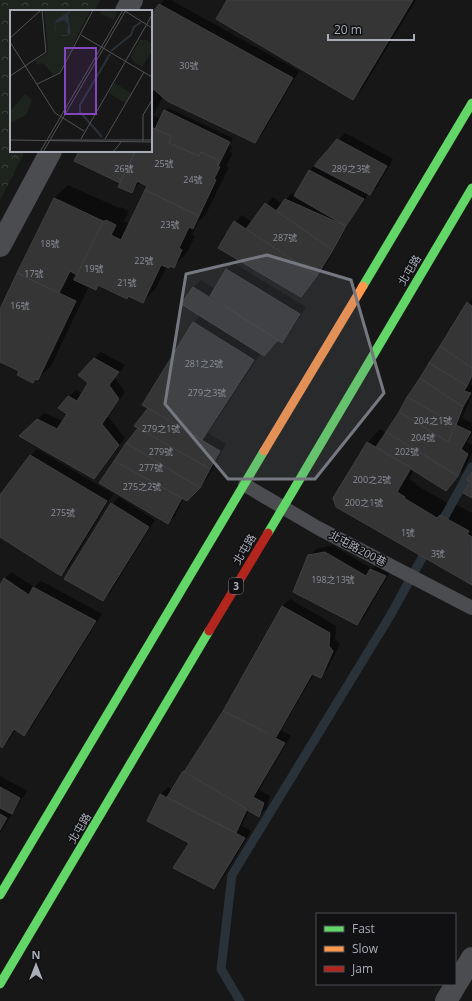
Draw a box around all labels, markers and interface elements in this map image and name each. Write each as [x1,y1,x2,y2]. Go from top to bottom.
inset map [10,10,152,152]
scale bar [328,16,414,42]
text: 20 m [334,21,362,38]
house number: 30號 [179,59,199,72]
house number: 25號 [154,157,174,170]
house number: 26號 [114,162,134,175]
house number: 289之3號 [332,162,370,175]
house number: 24號 [183,173,203,186]
house number: 23號 [160,218,180,231]
house number: 287號 [273,231,297,244]
house number: 18號 [40,237,60,250]
street label: 北屯路 [394,252,424,288]
house number: 22號 [134,254,154,267]
house number: 19號 [84,262,104,275]
house number: 17號 [24,267,44,280]
house number: 21號 [117,276,137,289]
house number: 16號 [10,299,30,312]
house number: 281之2號 [185,357,223,370]
house number: 279之3號 [188,386,226,399]
house number: 204之1號 [414,414,452,427]
house number: 279之1號 [142,422,180,435]
house number: 204號 [411,431,435,444]
house number: 279號 [149,445,173,458]
house number: 202號 [395,445,419,458]
house number: 277號 [139,461,163,474]
house number: 200之2號 [353,473,391,486]
house number: 275之2號 [123,480,161,493]
house number: 200之1號 [345,496,383,509]
house number: 275號 [51,506,75,519]
house number: 1號 [401,526,415,539]
street label: 北屯路200巷 [327,527,389,569]
street label: 北屯路 [229,531,259,567]
house number: 3號 [431,547,445,560]
house number: 198之13號 [311,573,355,586]
road number: 3 [229,578,243,594]
street label: 北屯路 [64,810,94,846]
legend [316,913,456,985]
text: Fast [352,920,375,937]
text: Slow [352,940,379,957]
north arrow [16,945,56,985]
text: N [32,947,40,962]
text: Jam [351,960,373,977]

